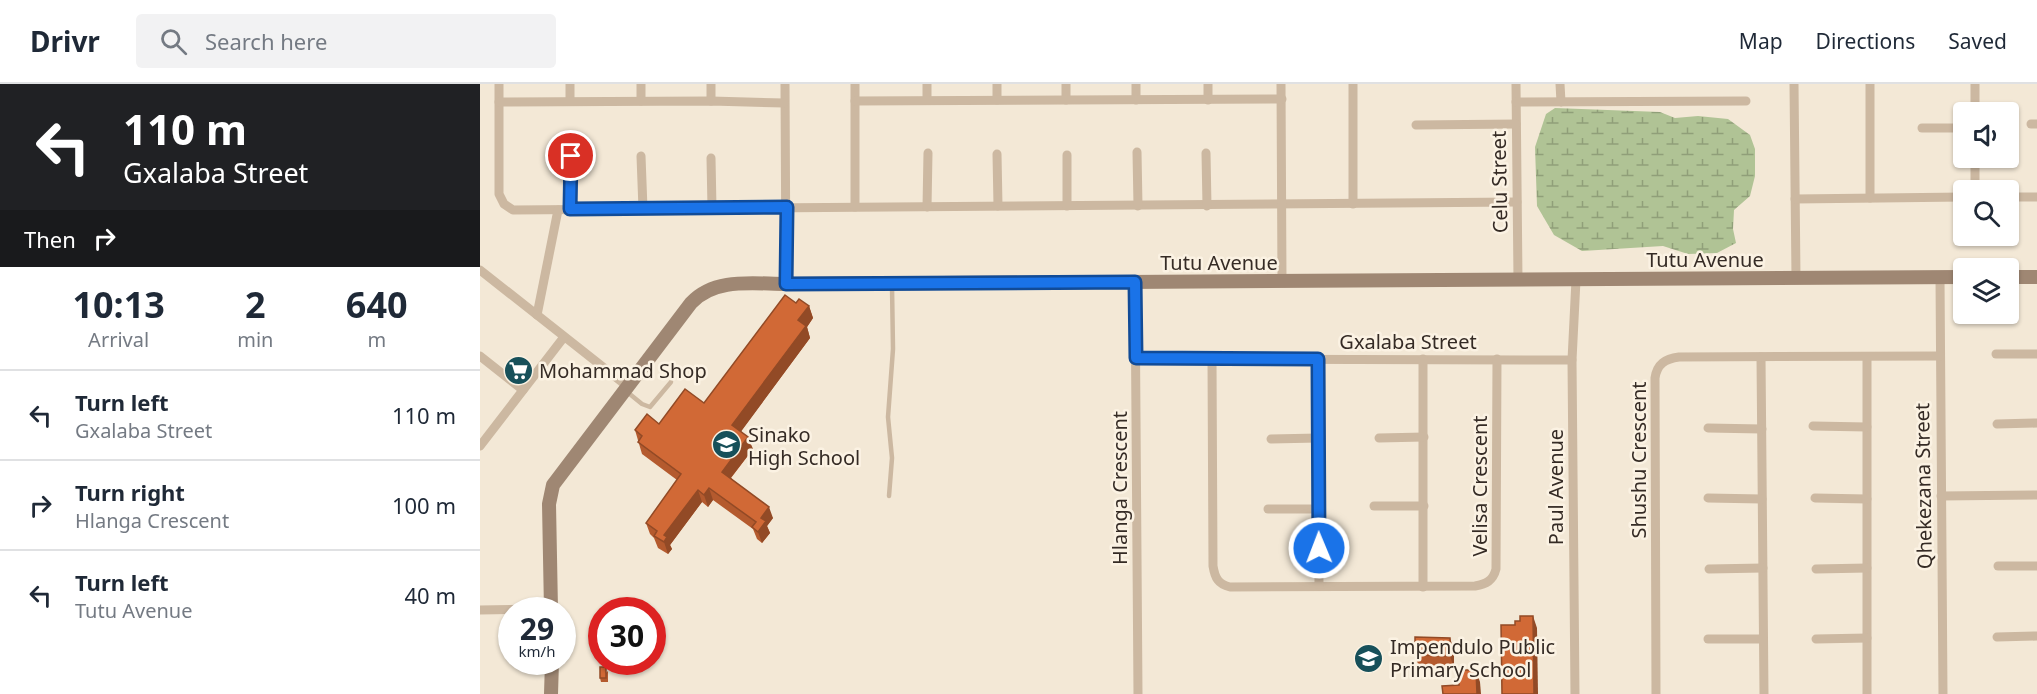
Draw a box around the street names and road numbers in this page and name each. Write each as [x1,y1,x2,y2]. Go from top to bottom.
street label: Celu Street [1485,131,1513,233]
street label: Tutu Avenue [1646,246,1764,273]
street label: Tutu Avenue [1160,249,1278,276]
street label: Gxalaba Street [1339,328,1477,355]
street label: Shushu Crescent [1625,381,1652,539]
street label: Qhekezana Street [1908,403,1938,569]
street label: Hlanga Crescent [1106,411,1133,565]
street label: Velisa Crescent [1466,415,1493,557]
street label: Paul Avenue [1542,429,1569,545]

